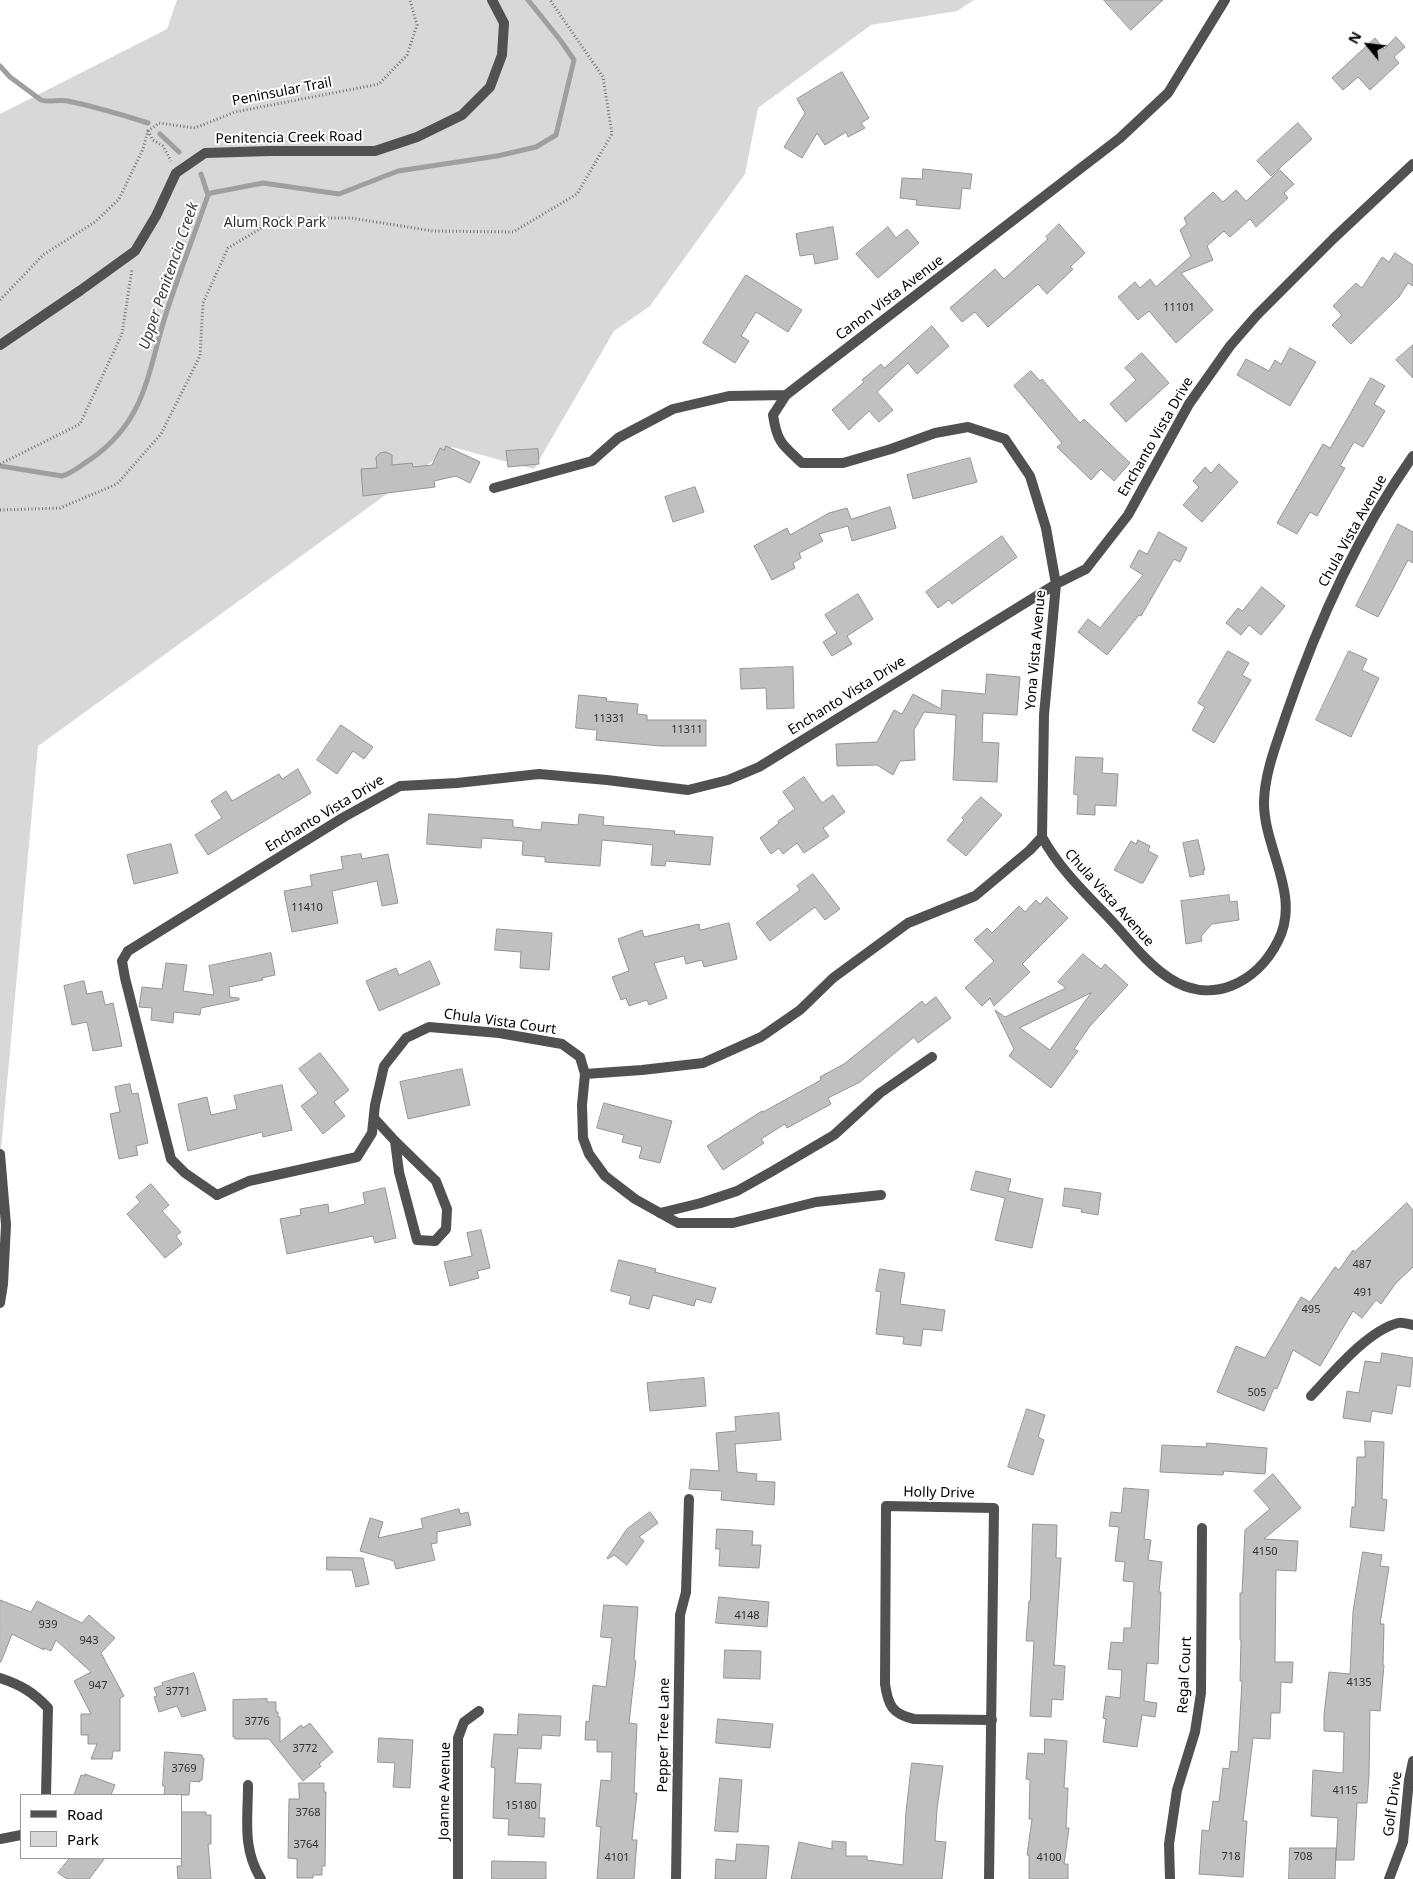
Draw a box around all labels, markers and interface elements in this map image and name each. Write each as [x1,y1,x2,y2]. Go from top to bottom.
north arrow [1343,20,1393,70]
text: N [1343,28,1366,47]
street label: Peninsular Trail [231,74,333,110]
street label: Penitencia Creek Road [215,128,363,148]
water label: Upper Penitencia Creek [135,200,203,352]
park label: Alum Rock Park [224,215,326,231]
street label: Canon Vista Avenue [833,252,947,344]
house number: 11101 [1163,301,1195,315]
street label: Enchanto Vista Drive [1115,374,1197,500]
street label: Chula Vista Avenue [1315,472,1391,590]
street label: Yona Vista Avenue [1022,589,1050,711]
street label: Enchanto Vista Drive [785,653,909,739]
house number: 11331 [593,712,625,726]
house number: 11311 [671,723,703,737]
street label: Enchanto Vista Drive [263,772,387,856]
street label: Chula Vista Avenue [1061,846,1157,950]
house number: 11410 [291,901,323,915]
street label: Chula Vista Court [443,1006,557,1038]
house number: 487 [1353,1258,1371,1272]
house number: 491 [1354,1286,1372,1300]
house number: 495 [1302,1303,1320,1317]
house number: 505 [1248,1386,1266,1400]
street label: Holly Drive [903,1484,975,1502]
house number: 4150 [1252,1545,1278,1559]
house number: 4148 [734,1609,760,1623]
house number: 939 [39,1618,57,1632]
house number: 943 [80,1634,98,1648]
street label: Regal Court [1175,1636,1195,1714]
house number: 4135 [1346,1676,1372,1690]
street label: Pepper Tree Lane [655,1678,673,1792]
house number: 947 [89,1679,107,1693]
house number: 3771 [165,1685,191,1699]
house number: 3776 [244,1715,270,1729]
house number: 3772 [292,1742,318,1756]
street label: Joanne Avenue [436,1742,454,1840]
house number: 3769 [171,1762,197,1776]
street label: Golf Drive [1380,1770,1406,1838]
house number: 4115 [1332,1784,1358,1798]
legend [20,1794,182,1859]
house number: 15180 [505,1799,537,1813]
text: Road [67,1804,103,1824]
house number: 3768 [295,1806,321,1820]
text: Park [67,1829,99,1849]
house number: 3764 [293,1838,319,1852]
house number: 718 [1222,1850,1240,1864]
house number: 708 [1294,1850,1312,1864]
house number: 4101 [604,1851,630,1865]
house number: 4100 [1036,1851,1062,1865]

